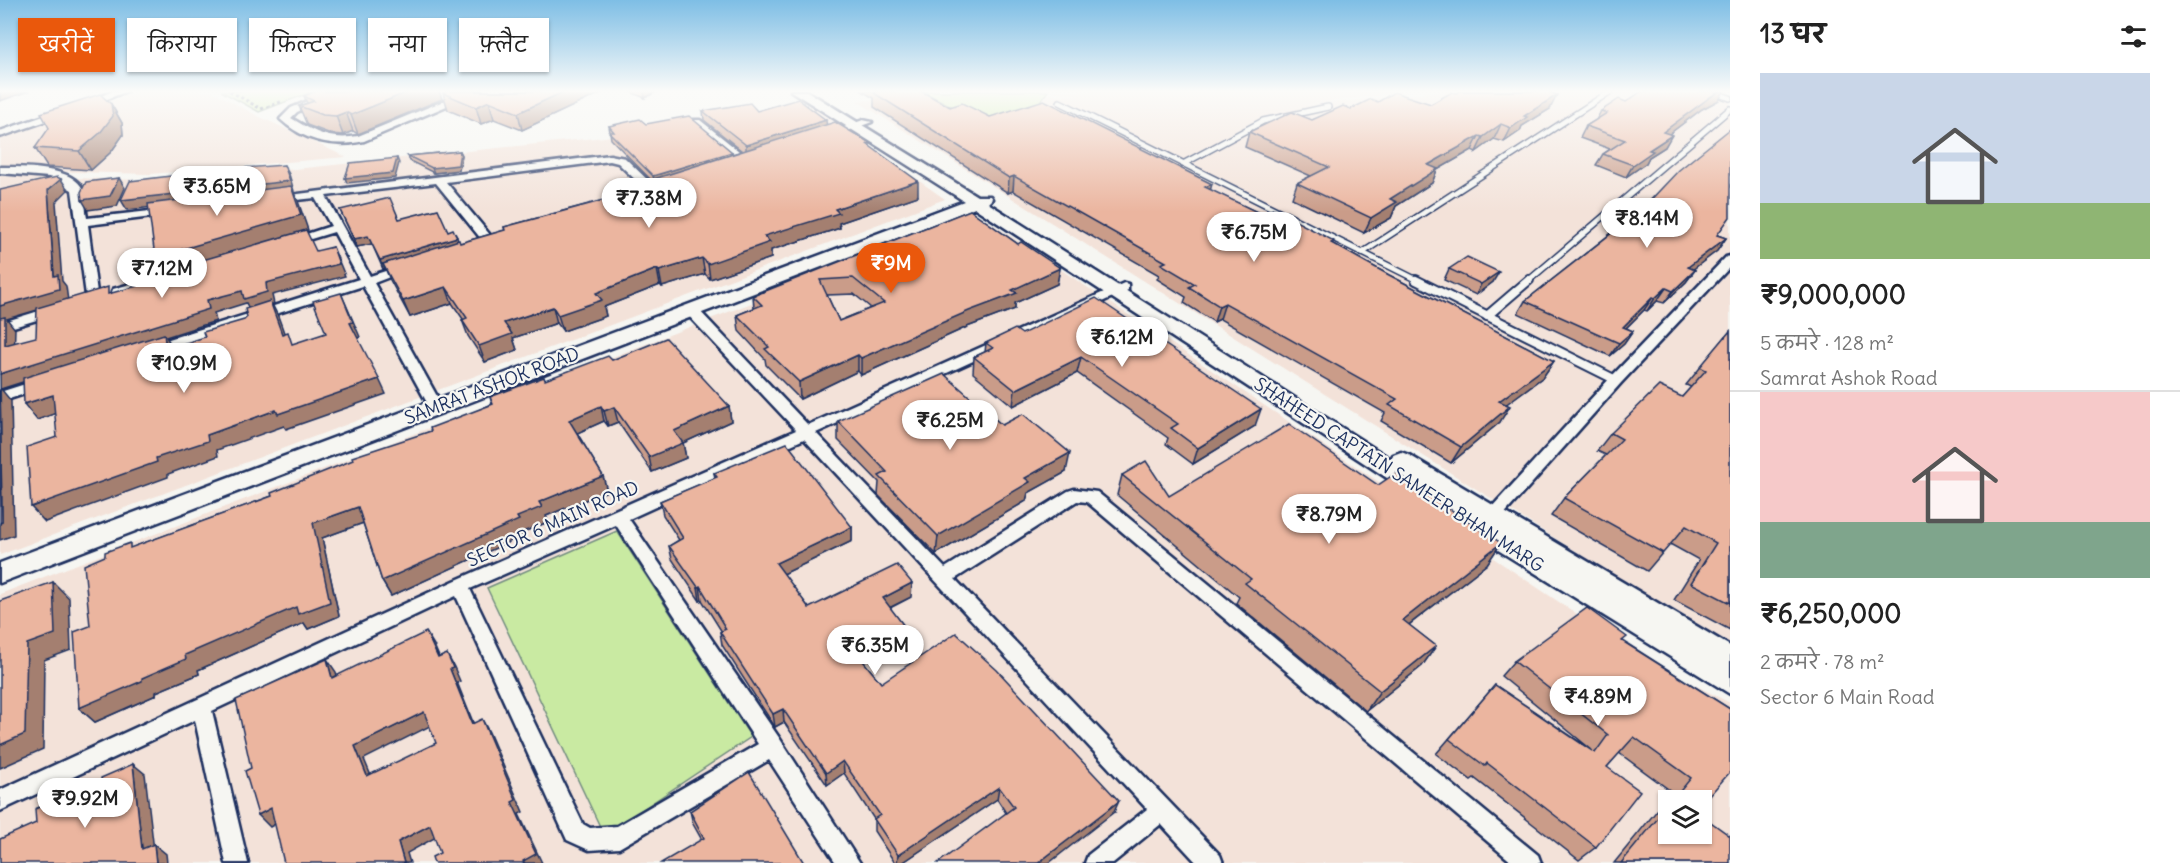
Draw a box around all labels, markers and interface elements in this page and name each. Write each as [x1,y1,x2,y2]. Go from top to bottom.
text: 13 घर [1760,17,1826,50]
chip: खरीदें [18,18,115,72]
chip: किराया [127,18,237,72]
chip: फ़िल्टर [249,18,356,72]
chip: नया [368,18,447,72]
chip: फ़्लैट [459,18,549,72]
icon: filters [2117,20,2150,53]
icon: home [1901,112,2009,220]
pin: ₹3.65M [168,166,266,217]
text: ₹3.65M [183,173,251,198]
pin: ₹7.38M [600,178,698,229]
text: ₹7.38M [616,185,682,210]
pin: ₹8.14M [1598,198,1696,249]
text: ₹8.14M [1615,205,1679,230]
pin: ₹6.75M [1205,212,1303,263]
text: ₹6.75M [1221,219,1287,244]
pin: ₹9M [862,243,920,294]
pin: ₹7.12M [113,248,211,299]
text: ₹9M [870,250,912,275]
text: ₹7.12M [131,255,193,280]
text: ₹9,000,000 [1760,278,1906,311]
pin: ₹6.12M [1073,317,1171,368]
text: ₹6.12M [1090,324,1154,349]
text: 5 कमरे · 128 m² [1760,330,1894,355]
street label: SAMRAT ASHOK ROAD [401,342,583,430]
pin: ₹10.9M [135,343,233,394]
text: ₹10.9M [151,350,217,375]
text: Samrat Ashok Road [1760,365,1938,390]
street label: SHAHEED CAPTAIN SAMEER BHAN MARG [1250,372,1549,577]
pin: ₹6.25M [901,400,999,451]
text: ₹6.25M [916,407,984,432]
icon: home [1901,431,2009,539]
street label: SECTOR 6 MAIN ROAD [463,475,642,572]
pin: ₹8.79M [1280,494,1378,545]
text: ₹8.79M [1296,501,1362,526]
text: ₹6,250,000 [1760,597,1901,630]
pin: ₹6.35M [826,625,924,676]
text: ₹6.35M [841,632,909,657]
text: 2 कमरे · 78 m² [1760,649,1884,674]
pin: ₹4.89M [1549,676,1647,727]
text: ₹4.89M [1564,683,1632,708]
text: Sector 6 Main Road [1760,684,1935,709]
pin: ₹9.92M [36,778,134,829]
text: ₹9.92M [51,785,119,810]
map controls [1658,790,1712,844]
button: layers [1658,790,1712,844]

